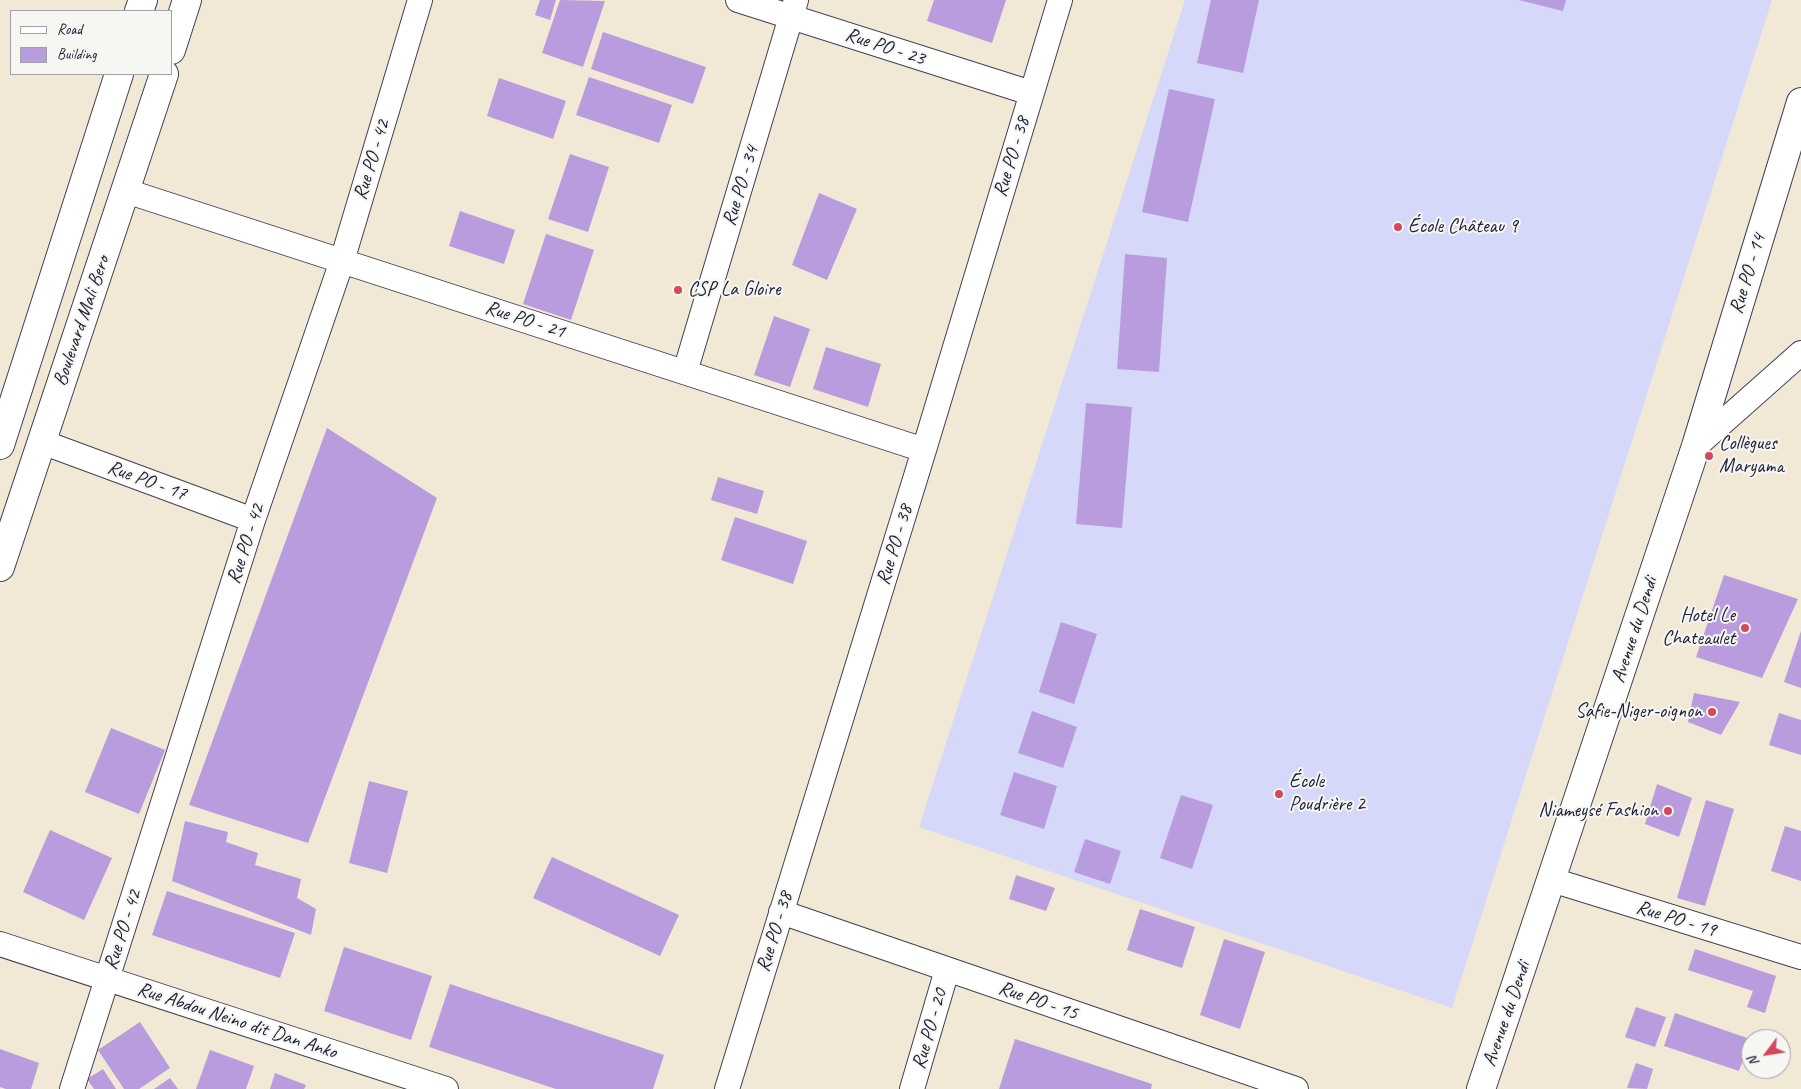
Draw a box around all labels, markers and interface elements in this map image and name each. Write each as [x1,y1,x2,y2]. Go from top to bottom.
legend [10,10,172,75]
text: Road [57,20,82,39]
street label: Rue PO - 23 [842,23,928,71]
text: Building [57,45,96,64]
street label: Rue PO - 38 [988,114,1036,200]
street label: Rue PO - 42 [348,117,396,203]
street label: Rue PO - 34 [717,143,765,229]
place label: École Château 9 [1408,215,1518,239]
marker: École Château 9 [1392,221,1404,233]
street label: Rue PO - 14 [1724,231,1772,317]
street label: Boulevard Mali Bero [48,253,116,389]
place label: CSP La Gloire [688,278,781,302]
marker: CSP La Gloire [672,284,684,296]
street label: Rue PO - 21 [482,296,568,344]
place label: Collègues Maryama [1719,432,1784,479]
marker: Collègues Maryama [1703,450,1715,462]
street label: Rue PO - 17 [104,456,190,506]
street label: Rue PO - 42 [222,501,270,587]
street label: Rue PO - 38 [871,502,919,588]
street label: Avenue du Dendi [1607,574,1663,686]
place label: Hotel Le Chateaulet [1662,604,1735,651]
marker: Hotel Le Chateaulet [1739,622,1751,634]
place label: Safie-Niger-oignon [1575,700,1702,724]
marker: Safie-Niger-oignon [1706,706,1718,718]
place label: École Poudrière 2 [1289,770,1365,817]
marker: École Poudrière 2 [1273,788,1285,800]
place label: Niameysé Fashion [1538,799,1658,823]
marker: Niameysé Fashion [1662,805,1674,817]
street label: Rue PO - 42 [99,887,147,973]
street label: Rue PO - 38 [751,889,799,975]
street label: Rue PO - 19 [1633,895,1719,943]
street label: Avenue du Dendi [1478,958,1536,1070]
street label: Rue PO - 15 [995,976,1081,1026]
street label: Rue Abdou Neino dit Dan Anko [134,977,340,1065]
street label: Rue PO - 20 [907,986,953,1072]
north arrow [1741,1029,1791,1079]
text: N [1744,1053,1763,1070]

